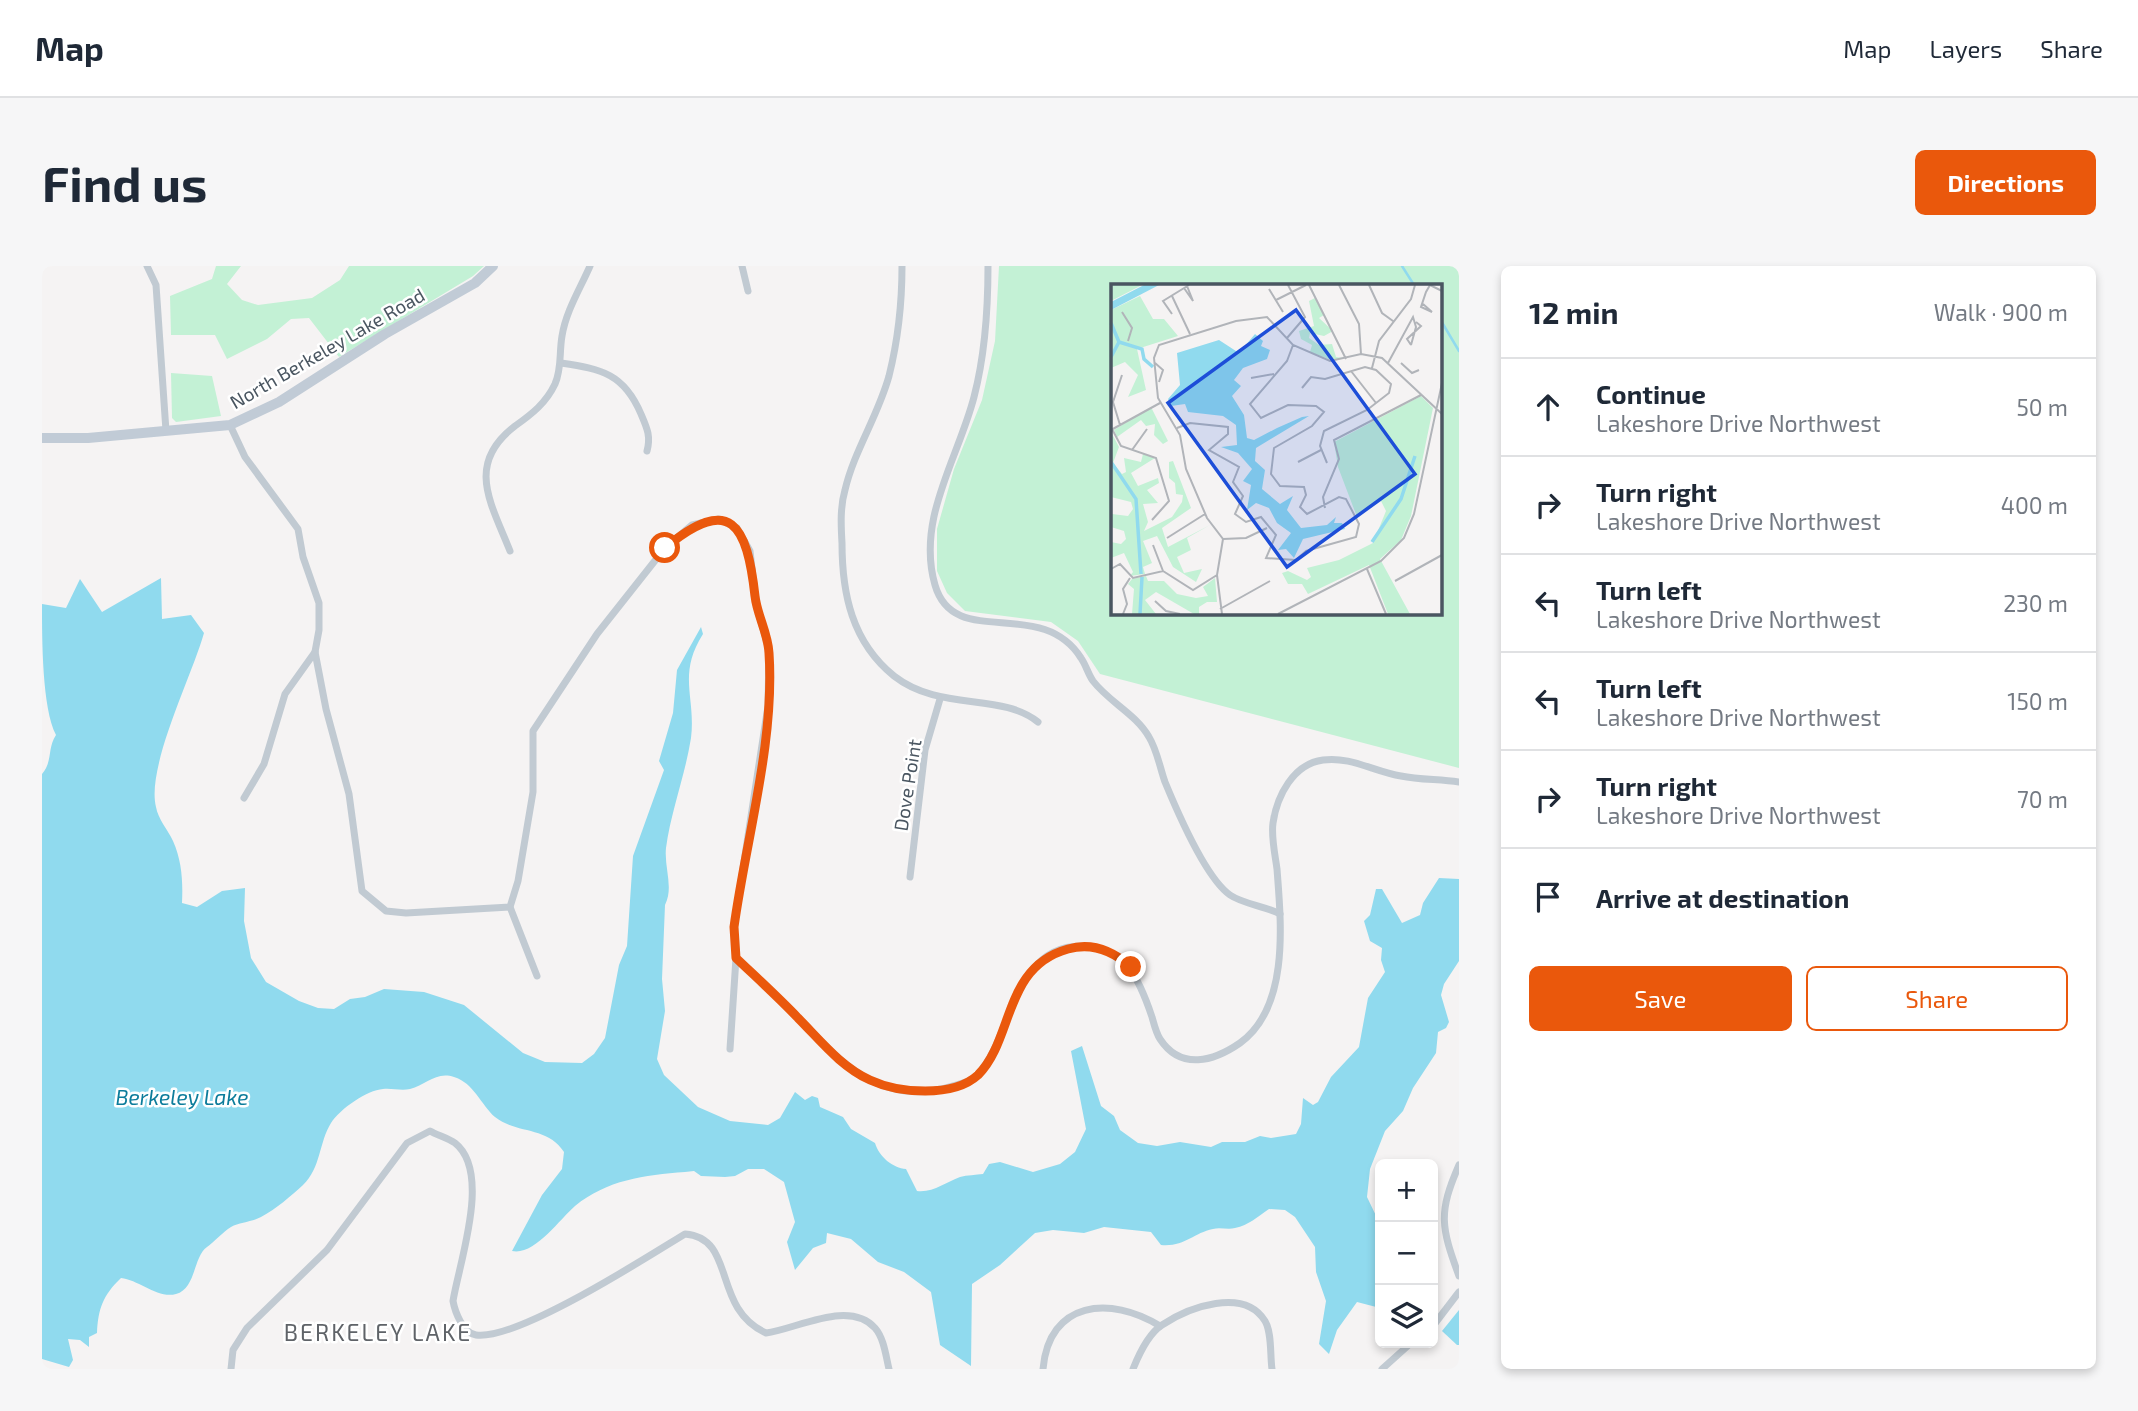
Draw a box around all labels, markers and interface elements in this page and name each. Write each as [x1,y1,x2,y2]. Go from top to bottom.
text: Map [35,28,104,68]
text: Map [1843,34,1891,63]
text: Layers [1929,34,2002,63]
text: Share [2040,34,2103,63]
button: Directions [1915,150,2096,215]
text: Find us [42,153,207,212]
street label: North Berkeley Lake Road [226,283,428,413]
inset map [1111,284,1442,614]
text: 12 min [1529,294,1619,330]
text: Walk · 900 m [1934,298,2068,326]
text: Continue [1596,378,1706,409]
icon: ahead [1529,388,1567,426]
text: 50 m [2017,393,2068,421]
text: Lakeshore Drive Northwest [1596,409,1881,437]
text: Turn right [1596,476,1717,507]
icon: right [1529,486,1567,524]
text: 400 m [2001,491,2068,519]
text: Lakeshore Drive Northwest [1596,507,1881,535]
route start [649,532,680,563]
text: Turn left [1596,574,1702,605]
icon: left [1529,584,1567,622]
text: 230 m [2003,589,2068,617]
text: Lakeshore Drive Northwest [1596,605,1881,633]
text: Turn left [1596,672,1702,703]
icon: left [1529,682,1567,720]
text: 150 m [2007,687,2068,715]
text: Lakeshore Drive Northwest [1596,703,1881,731]
street label: Dove Point [888,737,926,833]
text: Turn right [1596,770,1717,801]
icon: right [1529,780,1567,818]
text: 70 m [2017,785,2068,813]
text: Lakeshore Drive Northwest [1596,801,1881,829]
icon: arrive [1529,878,1567,916]
text: Arrive at destination [1596,882,1849,913]
route end [1115,951,1146,982]
button: Save [1529,966,1792,1031]
button: Share [1806,966,2068,1031]
water label: Berkeley Lake [116,1084,248,1110]
map controls [1375,1159,1438,1348]
button: + [1375,1159,1438,1222]
button: − [1375,1222,1438,1285]
button: layers [1375,1285,1438,1348]
district label: BERKELEY LAKE [284,1318,472,1346]

